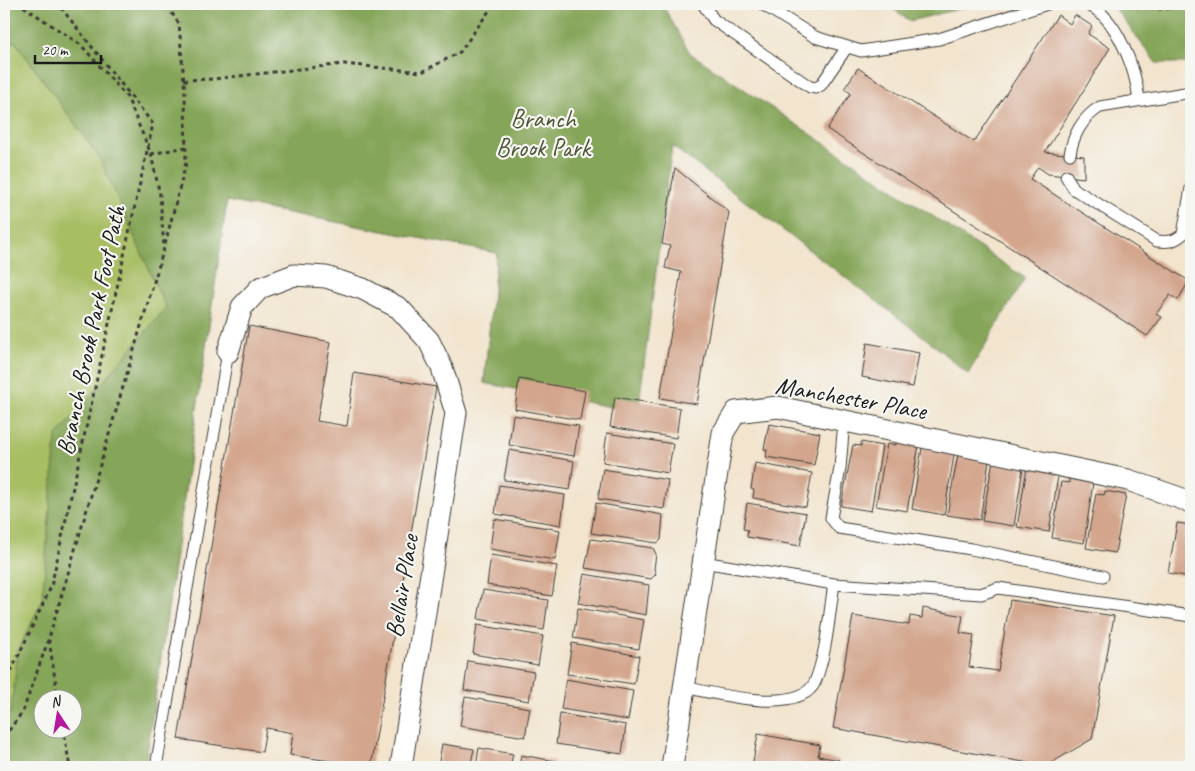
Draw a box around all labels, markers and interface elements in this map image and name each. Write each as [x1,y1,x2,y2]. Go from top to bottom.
scale bar [35,32,101,64]
text: 20 m [42,41,69,60]
park label: Branch Brook Park [496,103,592,164]
street label: Branch Brook Park Foot Path [49,201,133,458]
street label: Manchester Place [773,369,930,427]
street label: Bellair Place [378,531,426,640]
north arrow [32,688,82,738]
text: N [49,692,64,711]

